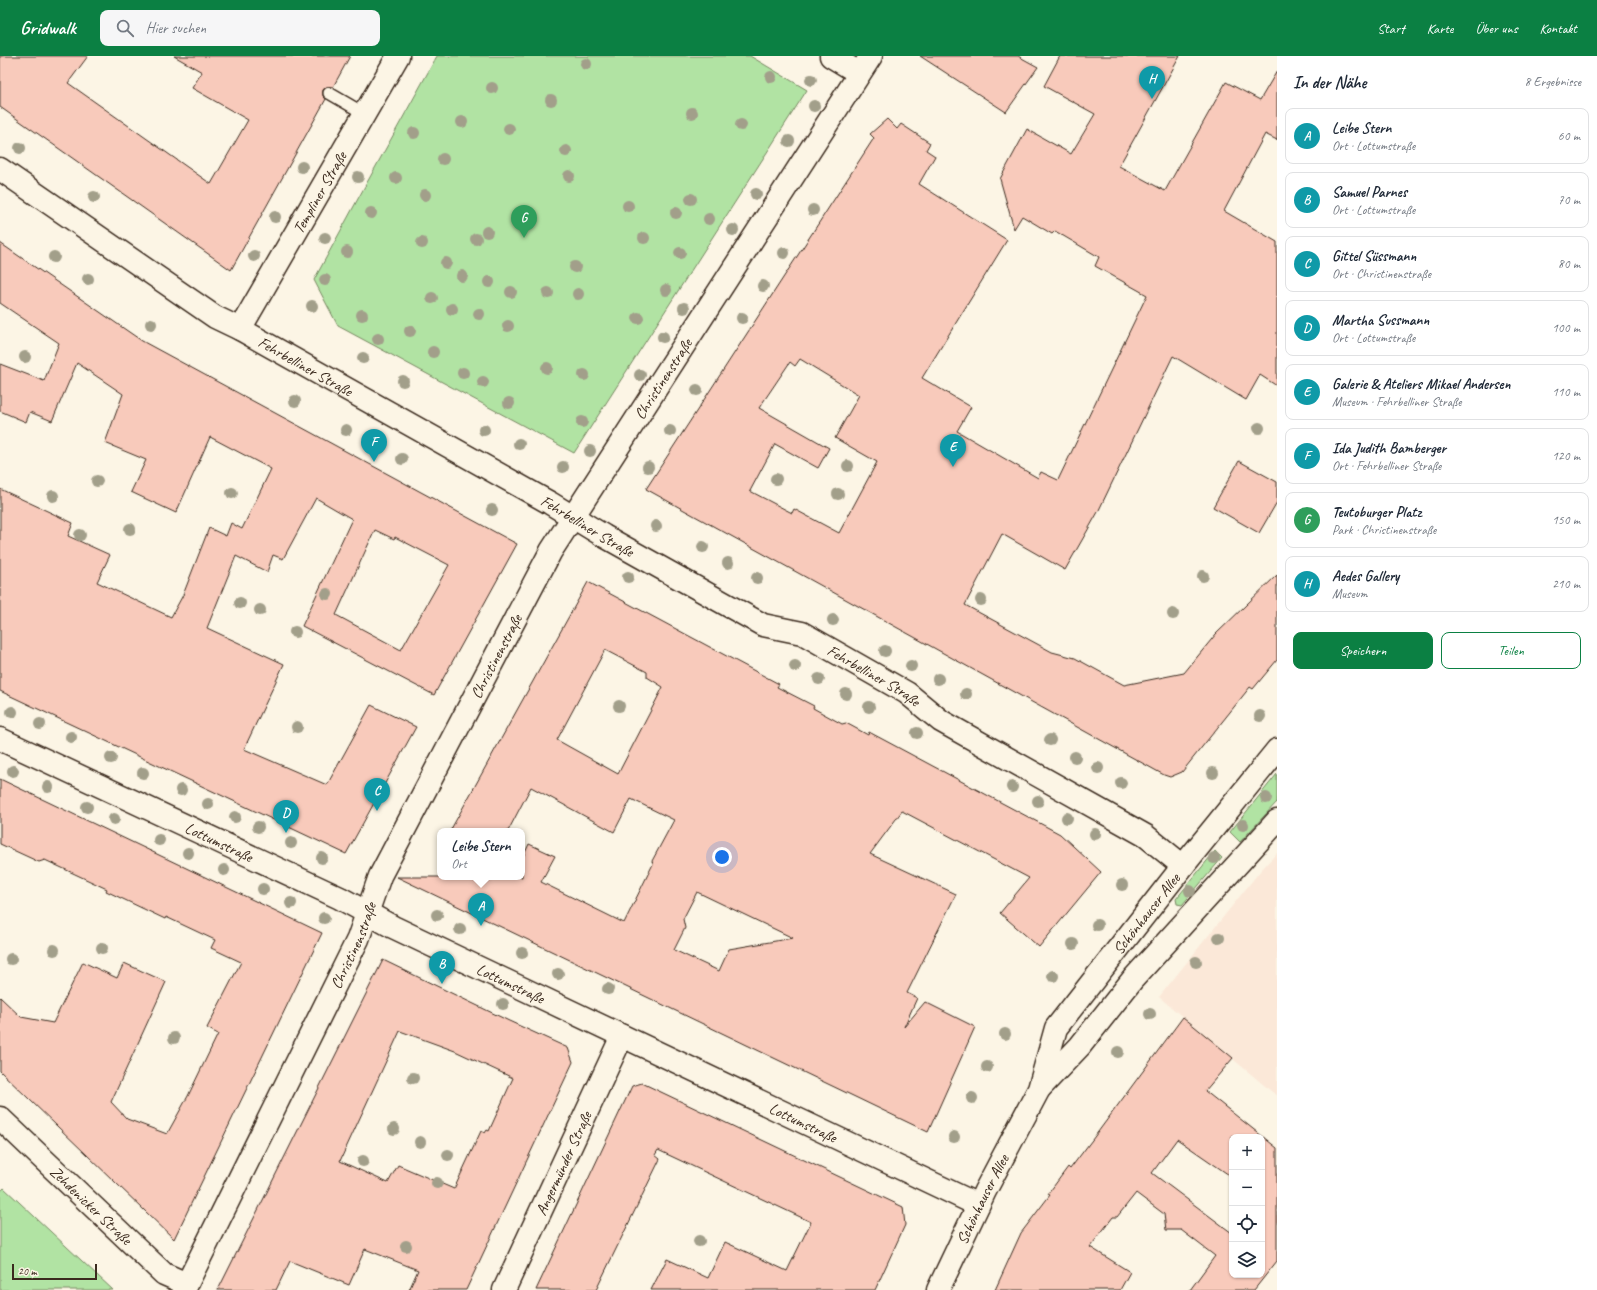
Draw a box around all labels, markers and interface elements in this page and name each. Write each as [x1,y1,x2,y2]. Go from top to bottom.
search box [100,10,380,46]
text: Gridwalk [20,16,76,40]
icon: search [114,17,136,39]
text: Hier suchen [146,19,206,38]
text: Start [1377,20,1405,37]
text: Karte [1427,20,1453,37]
text: Über uns [1475,20,1517,37]
text: Kontakt [1539,20,1577,37]
pin: H [1139,66,1165,99]
text: In der Nähe [1293,72,1366,93]
text: 8 Ergebnisse [1525,74,1581,90]
text: Leibe Stern [1332,119,1391,138]
text: A [1304,128,1310,144]
text: 60 m [1558,128,1580,144]
text: Ort · Lottumstraße [1332,138,1415,154]
street label: Templiner Straße [289,147,352,237]
text: Samuel Parnes [1332,183,1407,202]
text: B [1304,192,1310,208]
text: 70 m [1558,192,1580,208]
text: Ort · Lottumstraße [1332,202,1415,218]
pin: G [511,205,537,238]
text: Gittel Süssmann [1332,247,1416,266]
text: C [1304,256,1310,272]
text: 80 m [1558,256,1580,272]
text: Ort · Christinenstraße [1332,266,1431,282]
text: Martha Sussmann [1332,311,1429,330]
text: D [1303,320,1311,336]
text: 100 m [1552,320,1580,336]
text: Ort · Lottumstraße [1332,330,1415,346]
street label: Fehrbelliner Straße [254,332,357,402]
street label: Christinenstraße [630,333,698,423]
text: Galerie & Ateliers Mikael Andersen [1332,375,1510,394]
text: E [1304,384,1310,400]
text: 110 m [1552,384,1580,400]
text: Museum · Fehrbelliner Straße [1332,394,1461,410]
pin: F [361,429,387,462]
pin: E [940,434,966,467]
text: Ida Judith Bamberger [1332,439,1446,458]
text: F [1304,448,1310,464]
text: 120 m [1552,448,1580,464]
text: Ort · Fehrbelliner Straße [1332,458,1441,474]
street label: Fehrbelliner Straße [537,491,639,563]
text: Teutoburger Platz [1332,503,1421,522]
text: G [1304,512,1310,528]
text: 150 m [1552,512,1580,528]
text: Park · Christinenstraße [1332,522,1436,538]
text: Aedes Gallery [1332,567,1399,586]
text: H [1303,576,1311,592]
text: 210 m [1552,576,1580,592]
text: Museum [1332,586,1367,602]
street label: Christinenstraße [466,609,528,702]
button: Speichern [1293,632,1433,669]
button: Teilen [1441,632,1581,669]
street label: Fehrbelliner Straße [823,641,926,712]
pin: C [364,778,390,811]
pin: D [273,800,299,833]
street label: Lottumstraße [182,818,258,868]
popup [437,828,525,880]
text: Leibe Stern [451,837,511,856]
your location [712,847,732,867]
text: Ort [451,856,467,872]
street label: Schönhauser Allee [1109,868,1186,959]
pin: A [468,893,494,926]
street label: Christinenstraße [326,898,382,992]
pin: B [429,951,455,984]
street label: Lottumstraße [473,959,549,1009]
street label: Lottumstraße [766,1098,842,1148]
street label: Angermünder Straße [531,1107,597,1219]
map controls [1229,1134,1265,1278]
button: + [1229,1134,1265,1170]
street label: Schönhauser Allee [952,1150,1014,1248]
street label: Zehdenicker Straße [45,1162,137,1250]
button: − [1229,1170,1265,1206]
button: locate [1229,1206,1265,1242]
button: layers [1229,1242,1265,1278]
scale bar [12,1262,97,1281]
text: 20 m [18,1264,37,1278]

